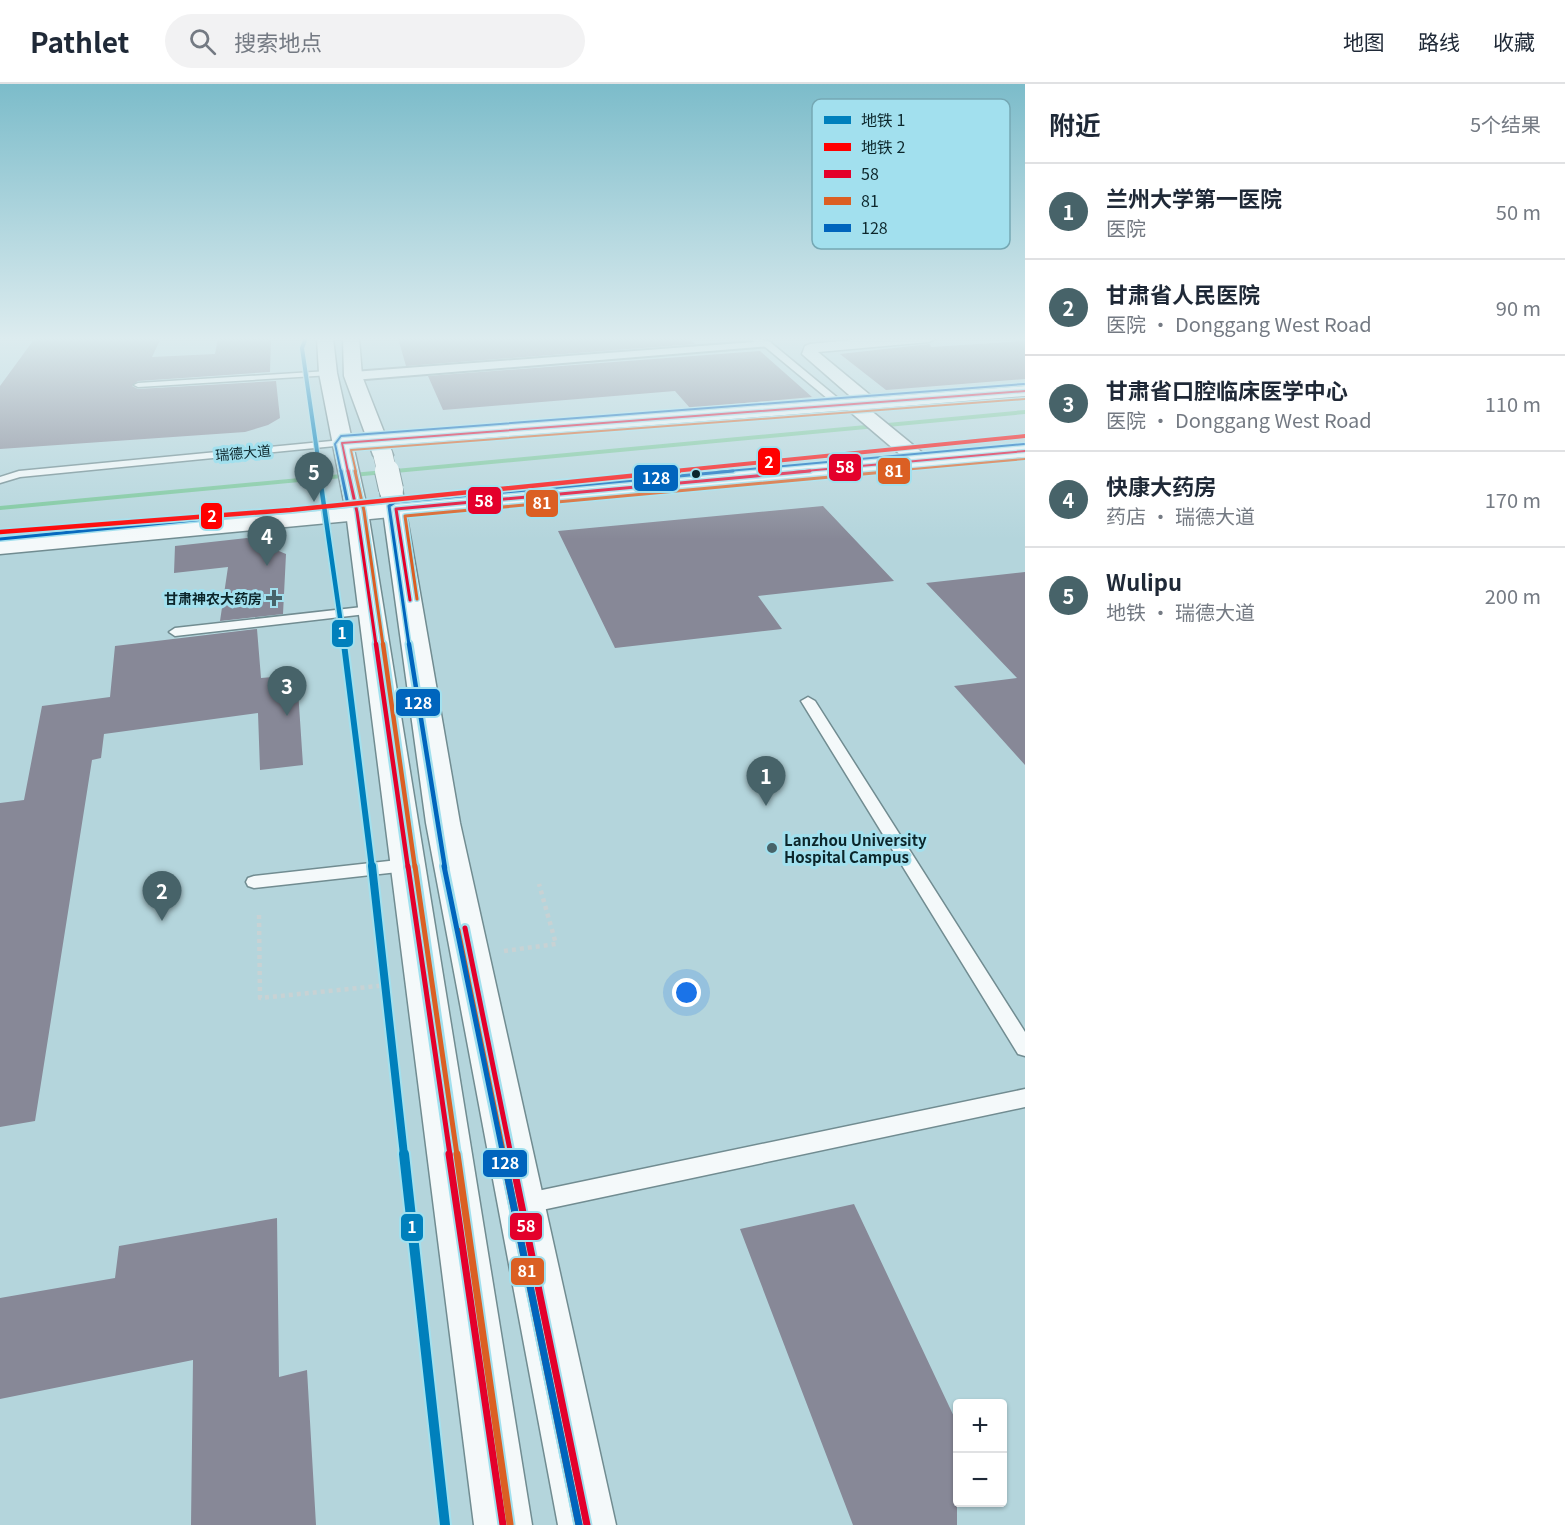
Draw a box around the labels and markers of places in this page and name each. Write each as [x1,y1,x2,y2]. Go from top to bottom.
pin: 5 [294,452,334,502]
unlabelled marker [690,468,702,480]
pin: 4 [248,516,286,566]
place label: 甘肃神农大药房 [164,588,262,608]
marker: 甘肃神农大药房 [267,591,281,605]
pin: 3 [268,666,306,716]
pin: 1 [746,756,786,806]
place label: Lanzhou University Hospital Campus [784,829,927,867]
marker: Lanzhou University Hospital Campus [765,841,779,855]
pin: 2 [142,872,182,921]

